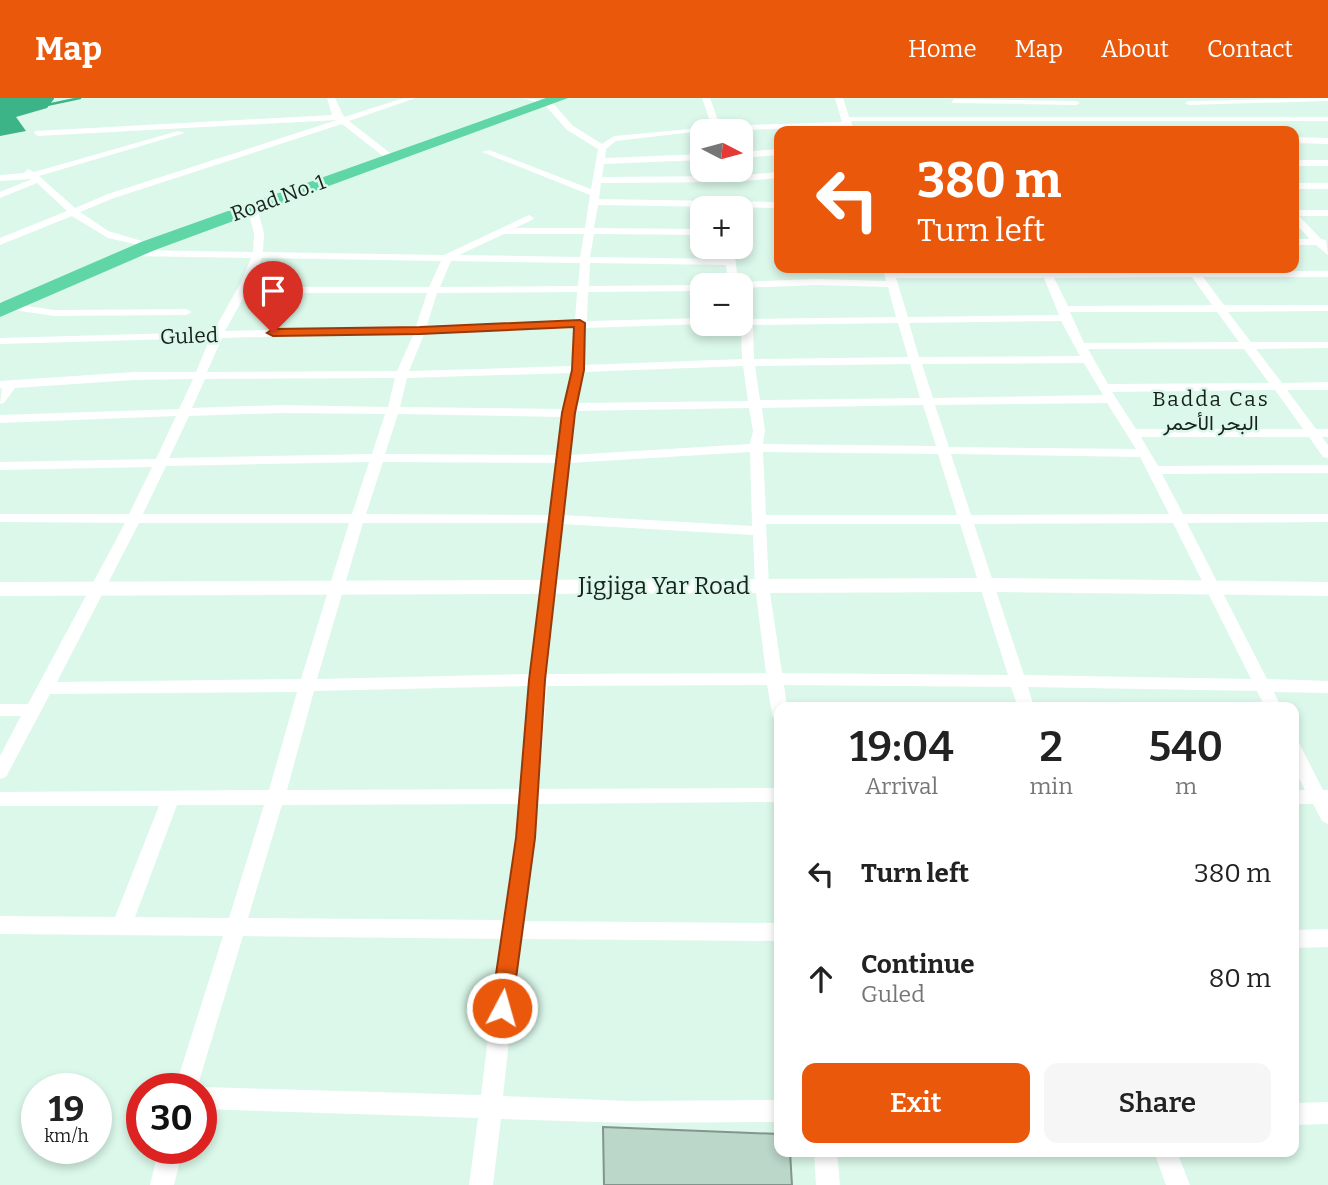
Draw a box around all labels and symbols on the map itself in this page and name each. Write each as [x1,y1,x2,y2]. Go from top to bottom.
north arrow [690,119,752,182]
street label: Road No. 1 [227,169,329,227]
pin [243,261,303,333]
street label: Guled [159,322,219,350]
district label: Badda Cas البحر الأحمر [1152,386,1270,436]
street label: Jigjiga Yar Road [577,572,750,600]
position arrow [465,971,539,1045]
speed limit sign: 30 [126,1073,217,1164]

